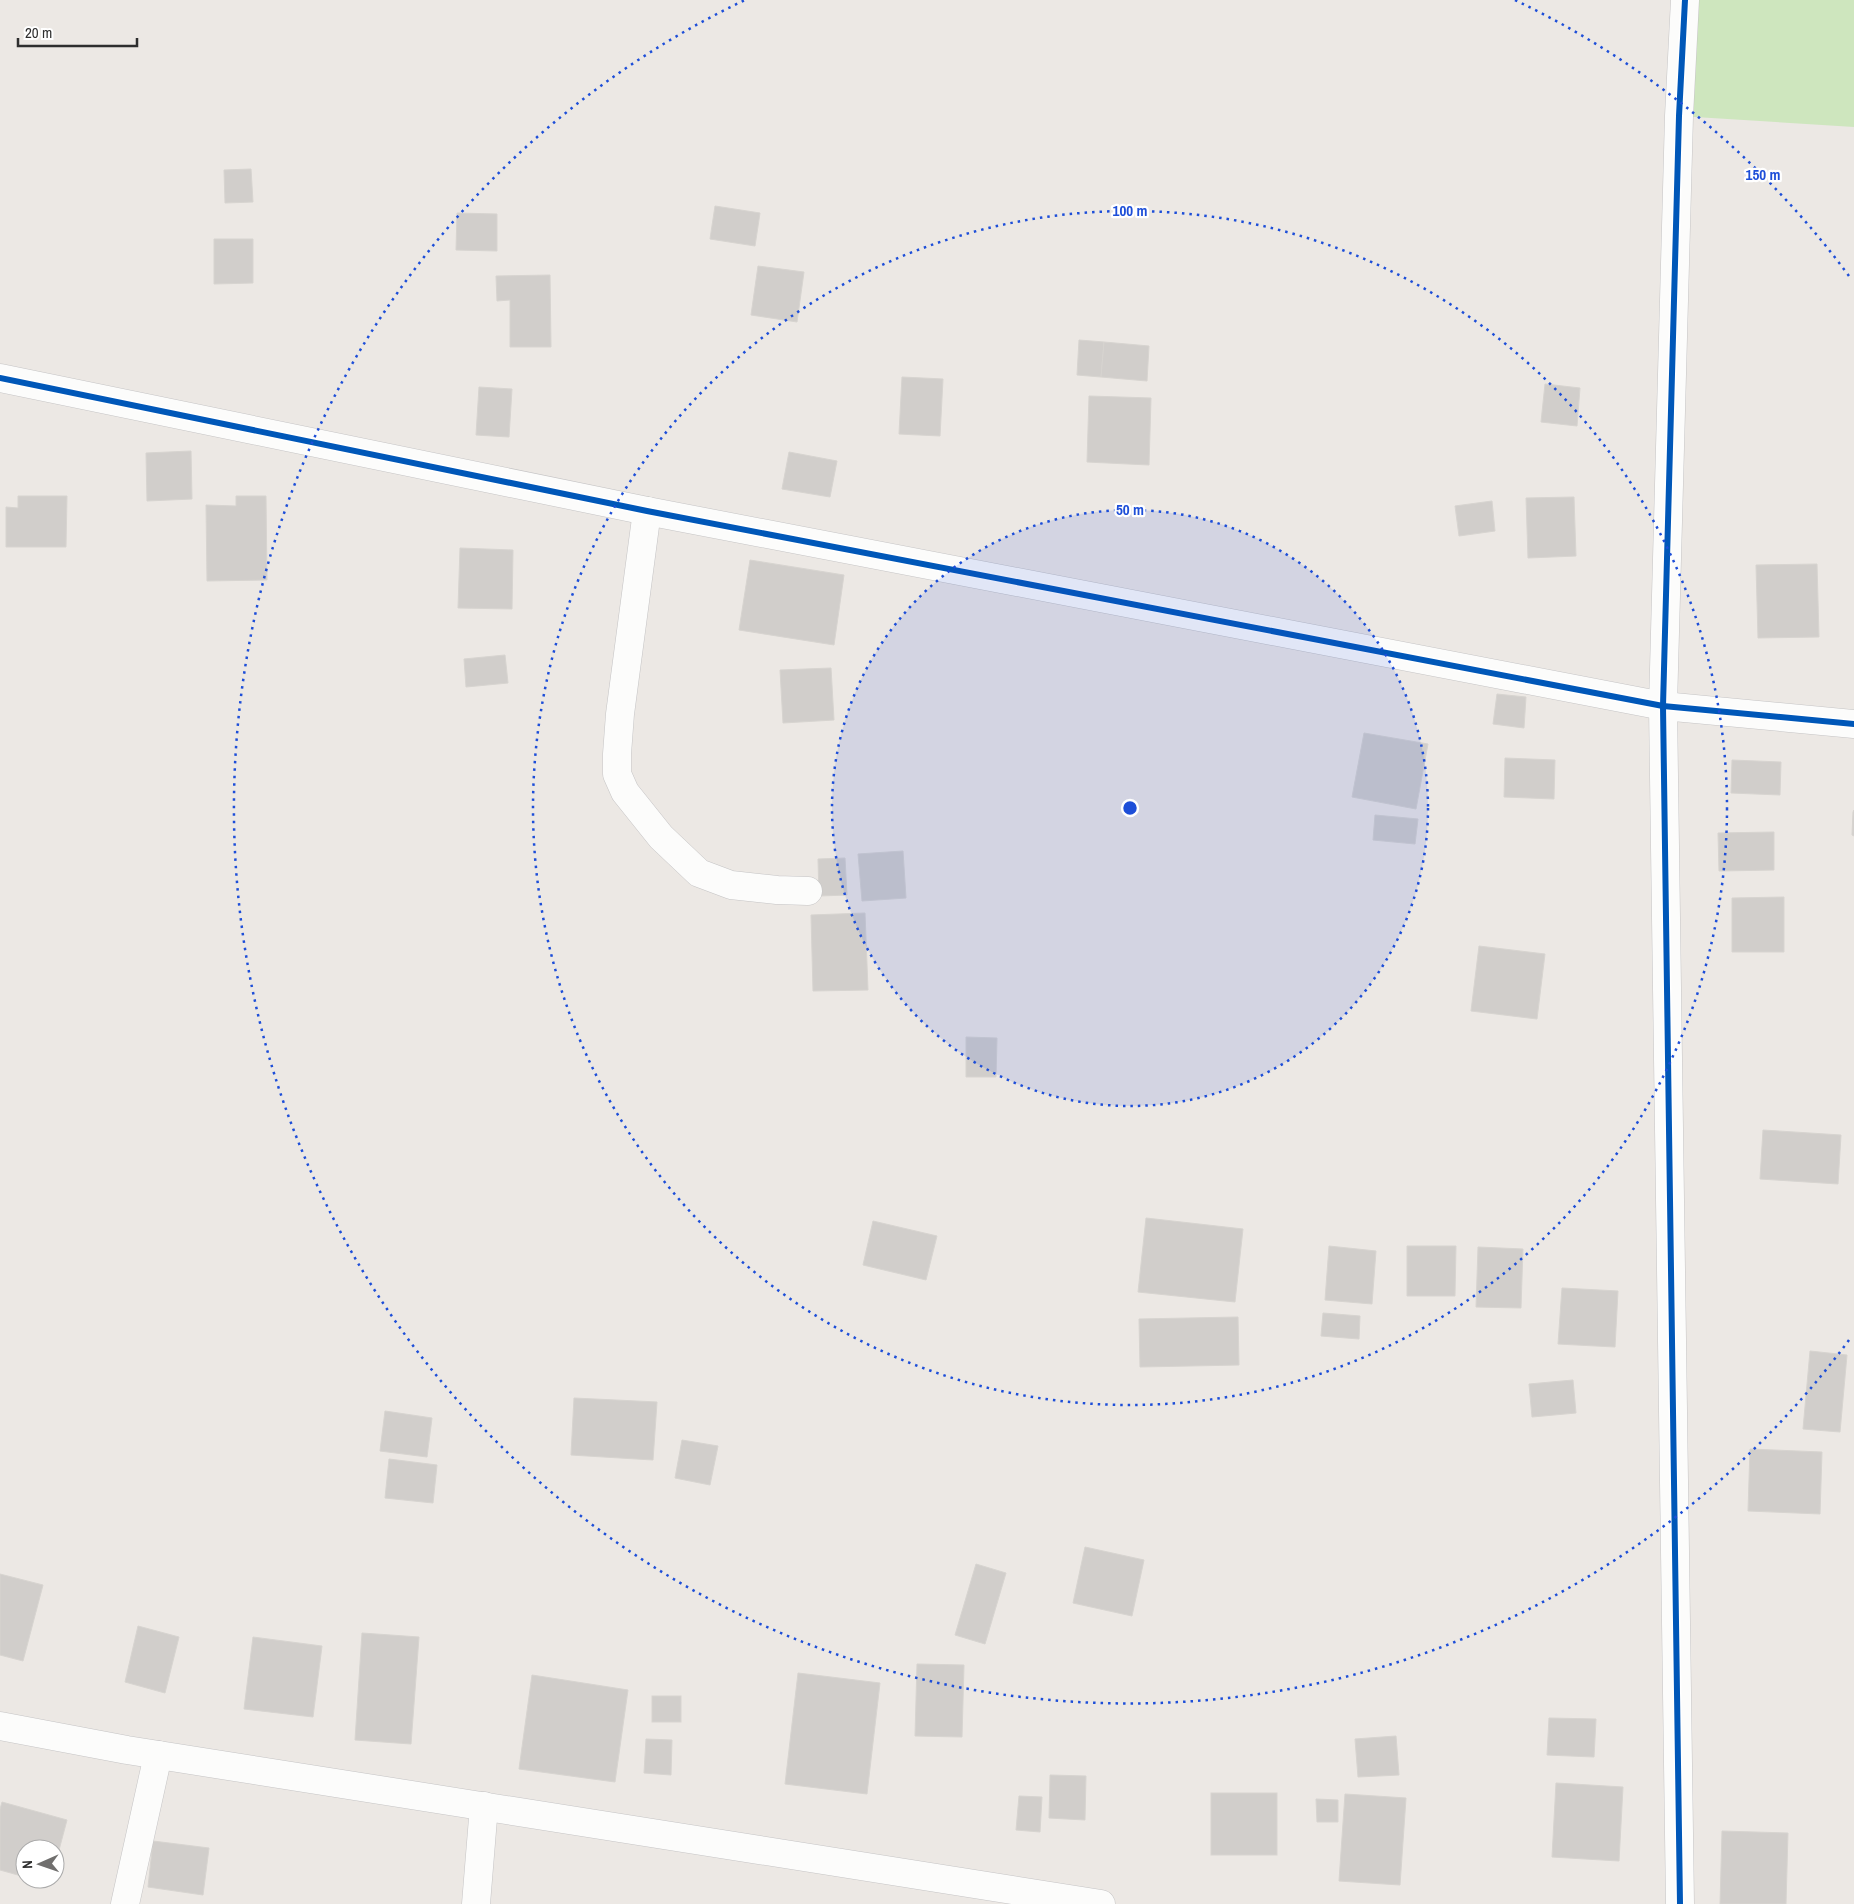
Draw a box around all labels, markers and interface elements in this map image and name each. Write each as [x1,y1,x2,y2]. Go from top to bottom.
scale bar [18,15,136,47]
text: 20 m [25,22,52,43]
text: 150 m [1746,164,1780,185]
text: 100 m [1113,200,1147,221]
text: 50 m [1116,499,1144,520]
centre of rings [1121,799,1139,817]
north arrow [15,1839,65,1889]
text: N [18,1860,36,1869]

